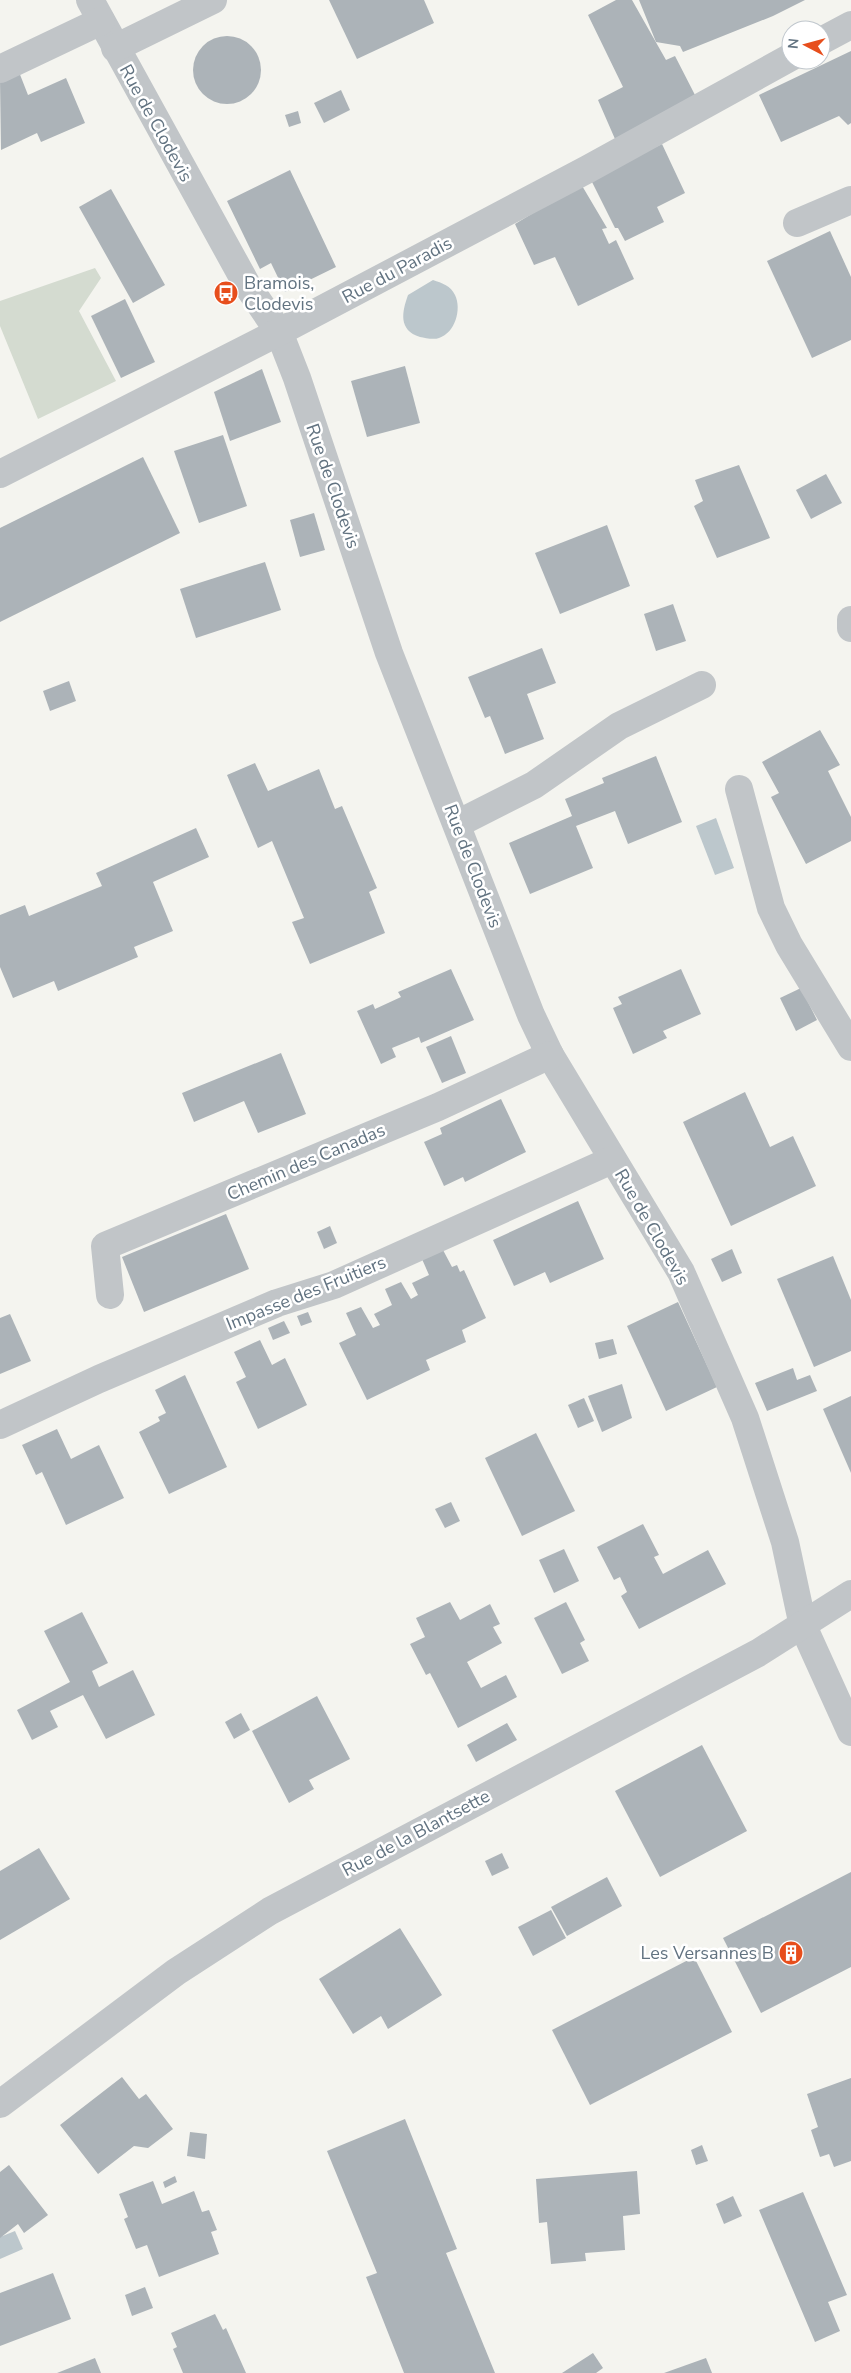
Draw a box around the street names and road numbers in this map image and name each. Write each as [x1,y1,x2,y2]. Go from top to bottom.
street label: Rue de Clodevis [114,60,198,186]
street label: Rue du Paradis [338,231,456,309]
street label: Rue de Clodevis [300,420,366,552]
street label: Rue de Clodevis [438,801,508,931]
street label: Chemin des Canadas [223,1118,389,1206]
street label: Rue de Clodevis [609,1165,695,1289]
street label: Impasse des Fruitiers [223,1250,389,1336]
street label: Rue de la Blantsette [338,1784,494,1882]

